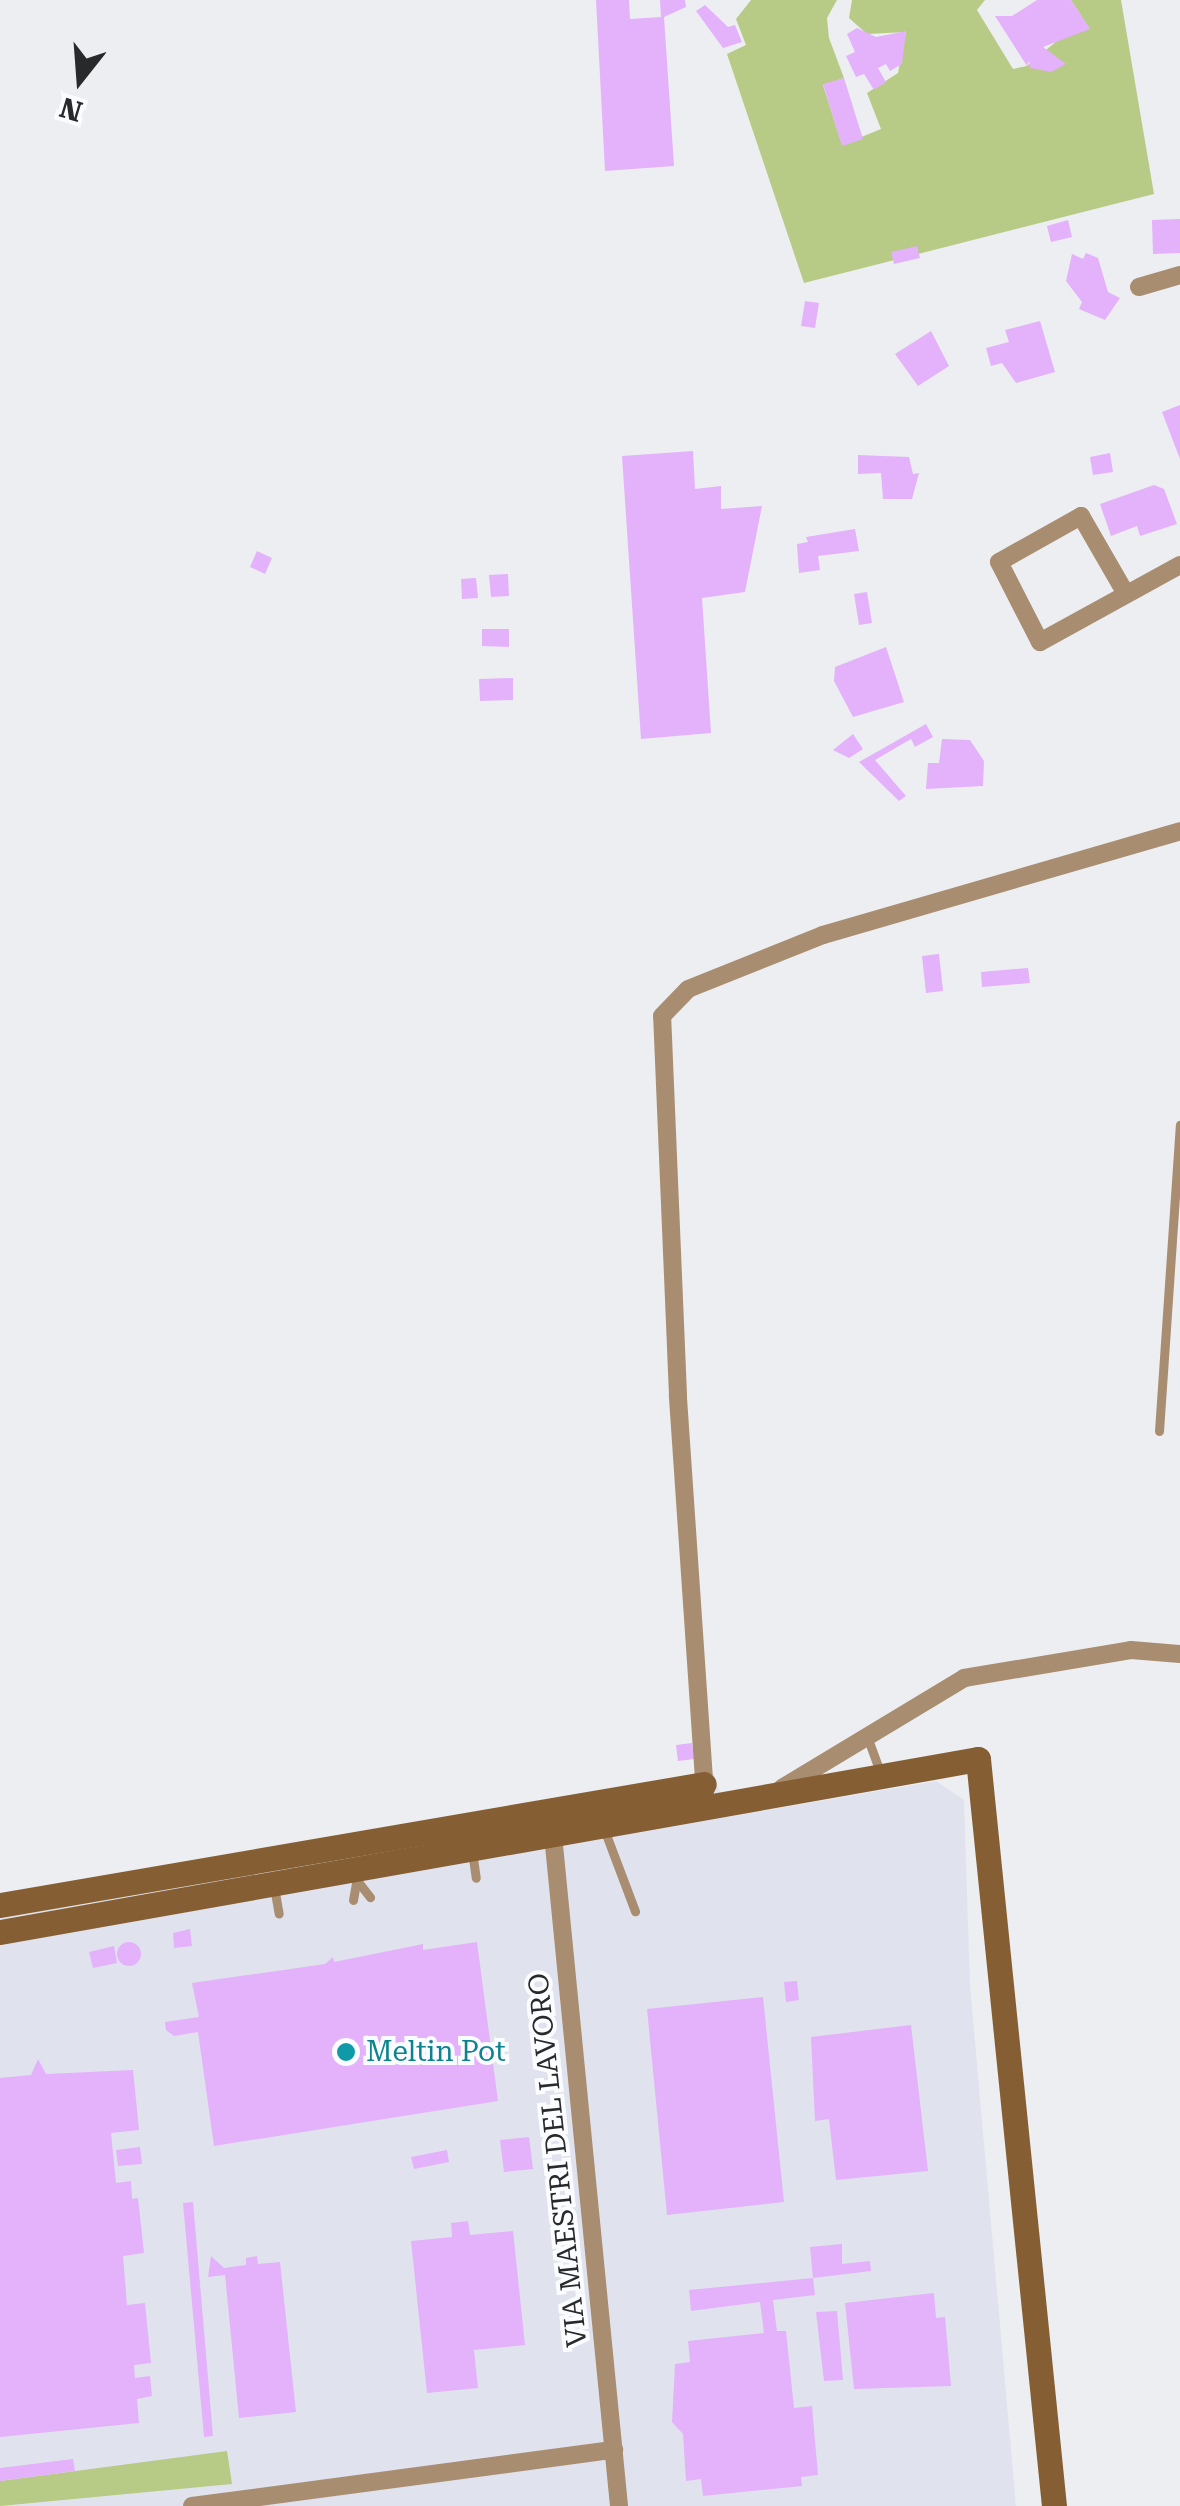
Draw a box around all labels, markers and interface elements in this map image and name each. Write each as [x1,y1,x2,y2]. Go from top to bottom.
north arrow [30,30,130,130]
text: N [56,90,86,128]
street label: VIA MAESTRI DEL LAVORO [522,1971,594,2349]
place label: Meltin Pot [366,2035,506,2069]
marker: Meltin Pot [335,2041,357,2063]

